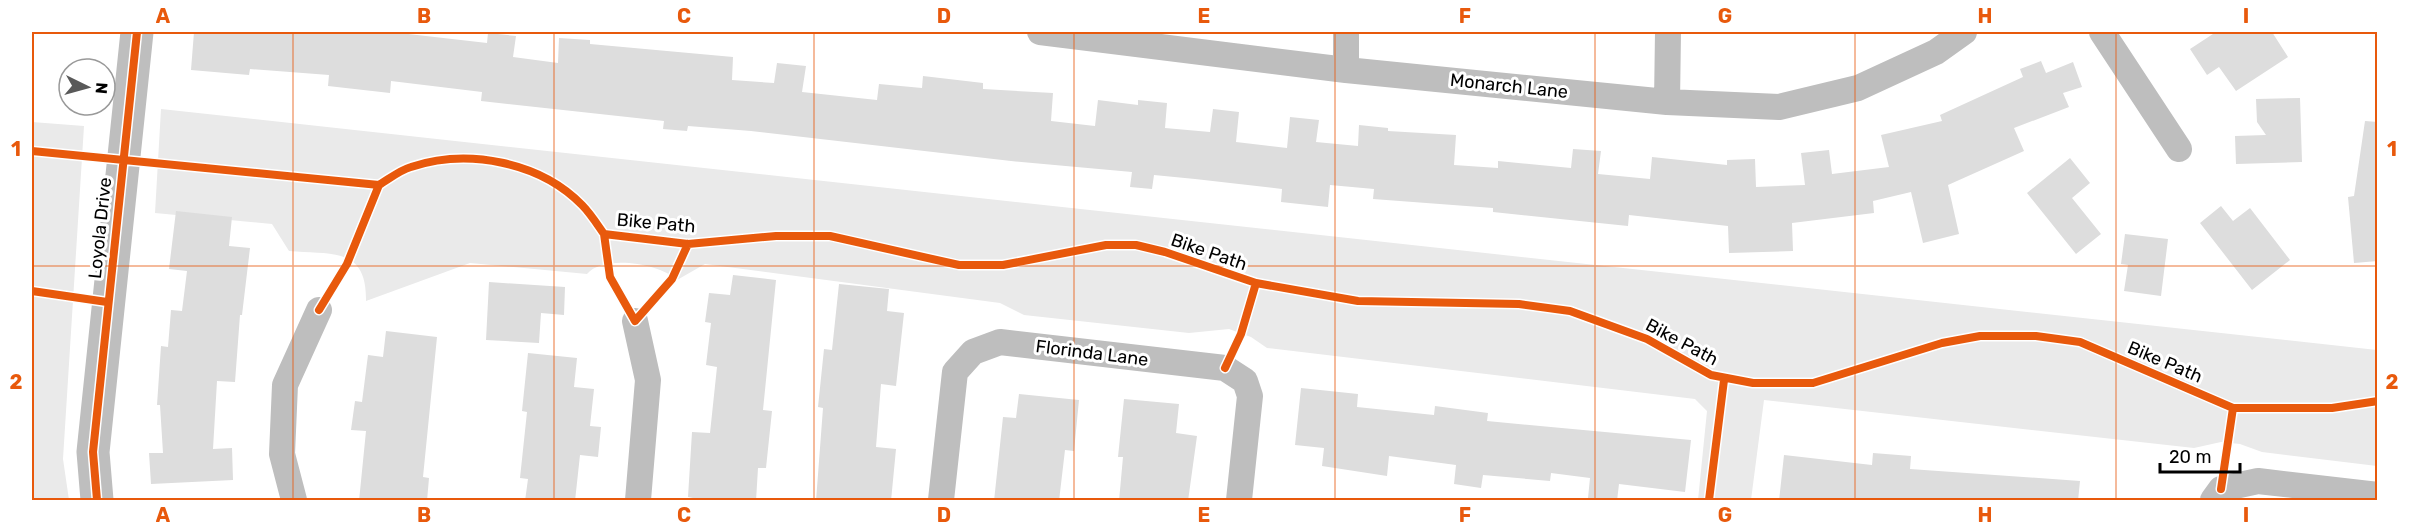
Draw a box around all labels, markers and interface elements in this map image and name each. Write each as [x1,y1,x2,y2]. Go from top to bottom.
text: A [156,4,171,28]
text: B [417,4,431,28]
text: C [677,4,691,28]
text: D [937,4,951,28]
text: E [1198,4,1210,28]
text: F [1459,4,1471,28]
text: G [1718,4,1732,28]
text: H [1978,4,1992,28]
text: I [2243,4,2249,28]
north arrow [57,57,117,117]
street label: Monarch Lane [1449,69,1569,103]
text: N [91,82,111,95]
text: 1 [11,137,21,161]
text: 1 [2387,137,2397,161]
street label: Loyola Drive [84,176,116,280]
street label: Bike Path [616,209,696,237]
street label: Bike Path [1168,229,1250,275]
street label: Bike Path [1642,314,1722,370]
street label: Florinda Lane [1034,335,1150,371]
street label: Bike Path [2124,336,2206,388]
text: 2 [10,370,23,394]
text: 2 [2386,370,2399,394]
scale bar [2160,436,2240,474]
text: 20 m [2169,446,2211,468]
text: A [156,503,171,527]
text: B [417,503,431,527]
text: C [677,503,691,527]
text: D [937,503,951,527]
text: E [1198,503,1210,527]
text: F [1459,503,1471,527]
text: G [1718,503,1732,527]
text: H [1978,503,1992,527]
text: I [2243,503,2249,527]

